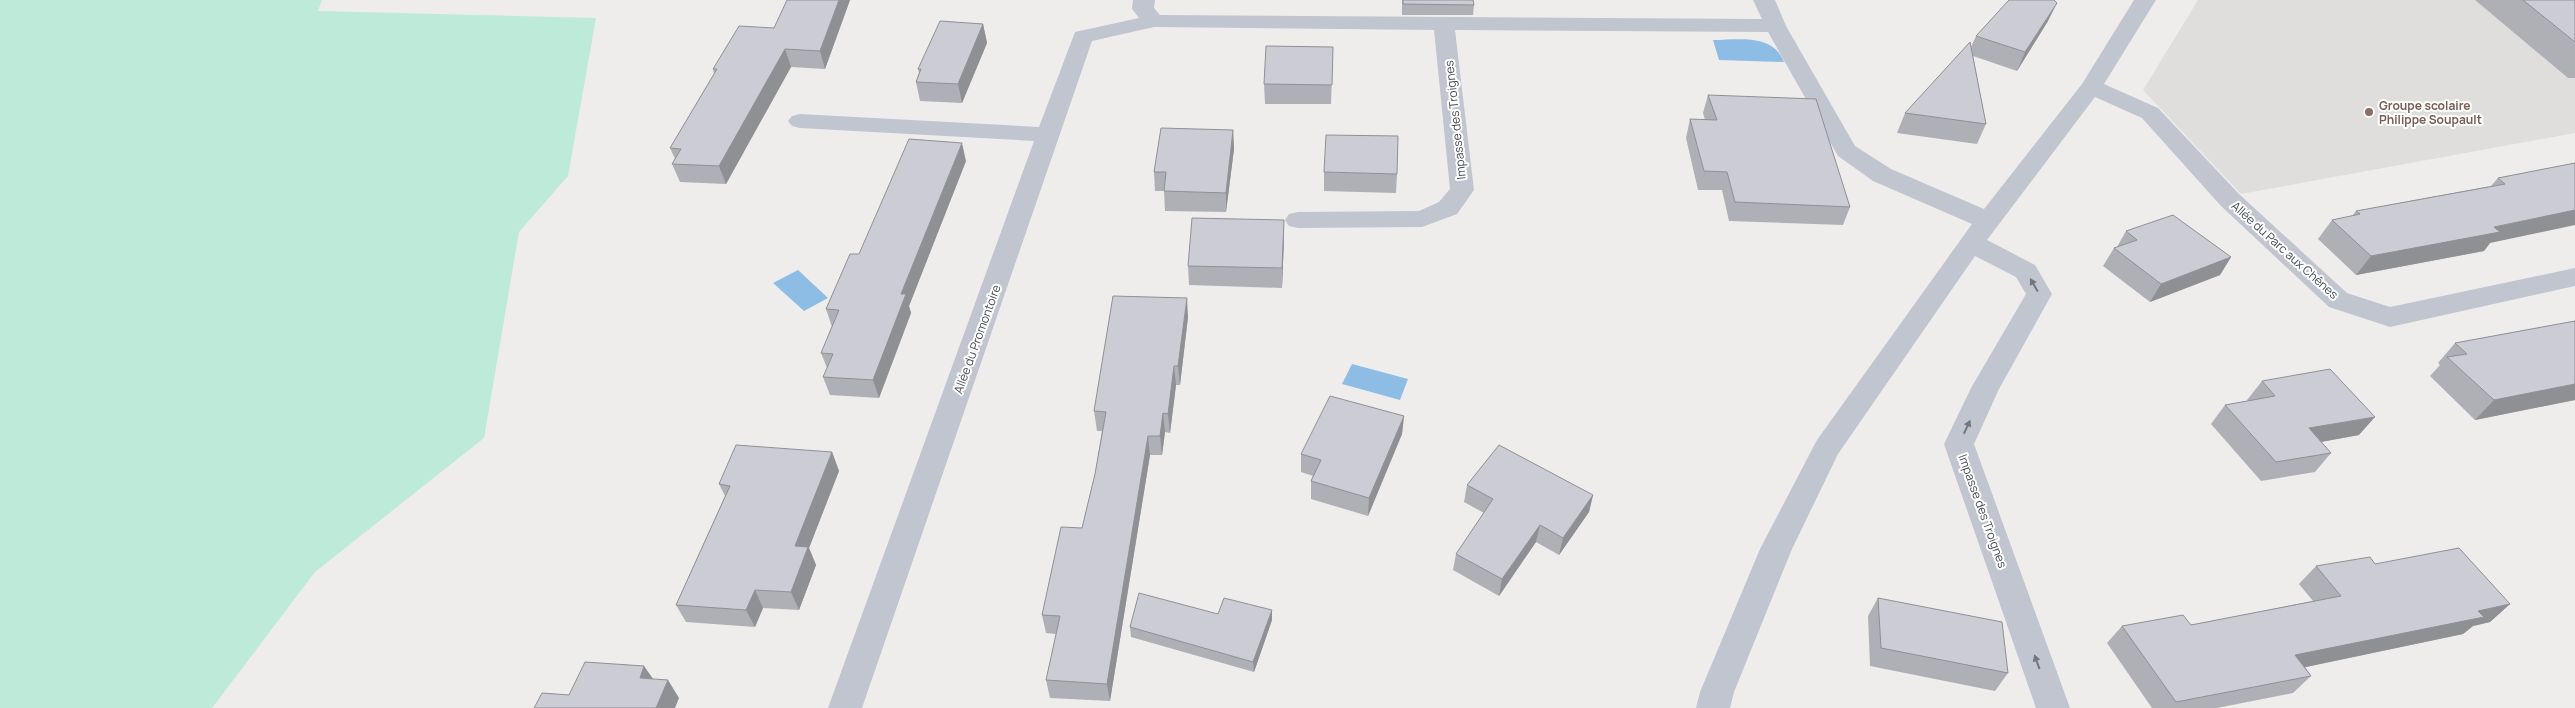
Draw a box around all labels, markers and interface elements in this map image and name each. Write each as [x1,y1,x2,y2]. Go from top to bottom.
street label: Impasse des Troignes [1440,60,1470,180]
place label: Groupe scolaire Philippe Soupault [2379,97,2482,128]
marker: Groupe scolaire Philippe Soupault [2363,106,2375,118]
street label: Allée du Parc aux Chênes [2228,197,2342,303]
one-way arrow [2029,278,2038,291]
street label: Allée du Promontoire [949,282,1005,396]
one-way arrow [1963,420,1971,434]
street label: Impasse des Troignes [1955,452,2011,570]
one-way arrow [2033,654,2041,669]

